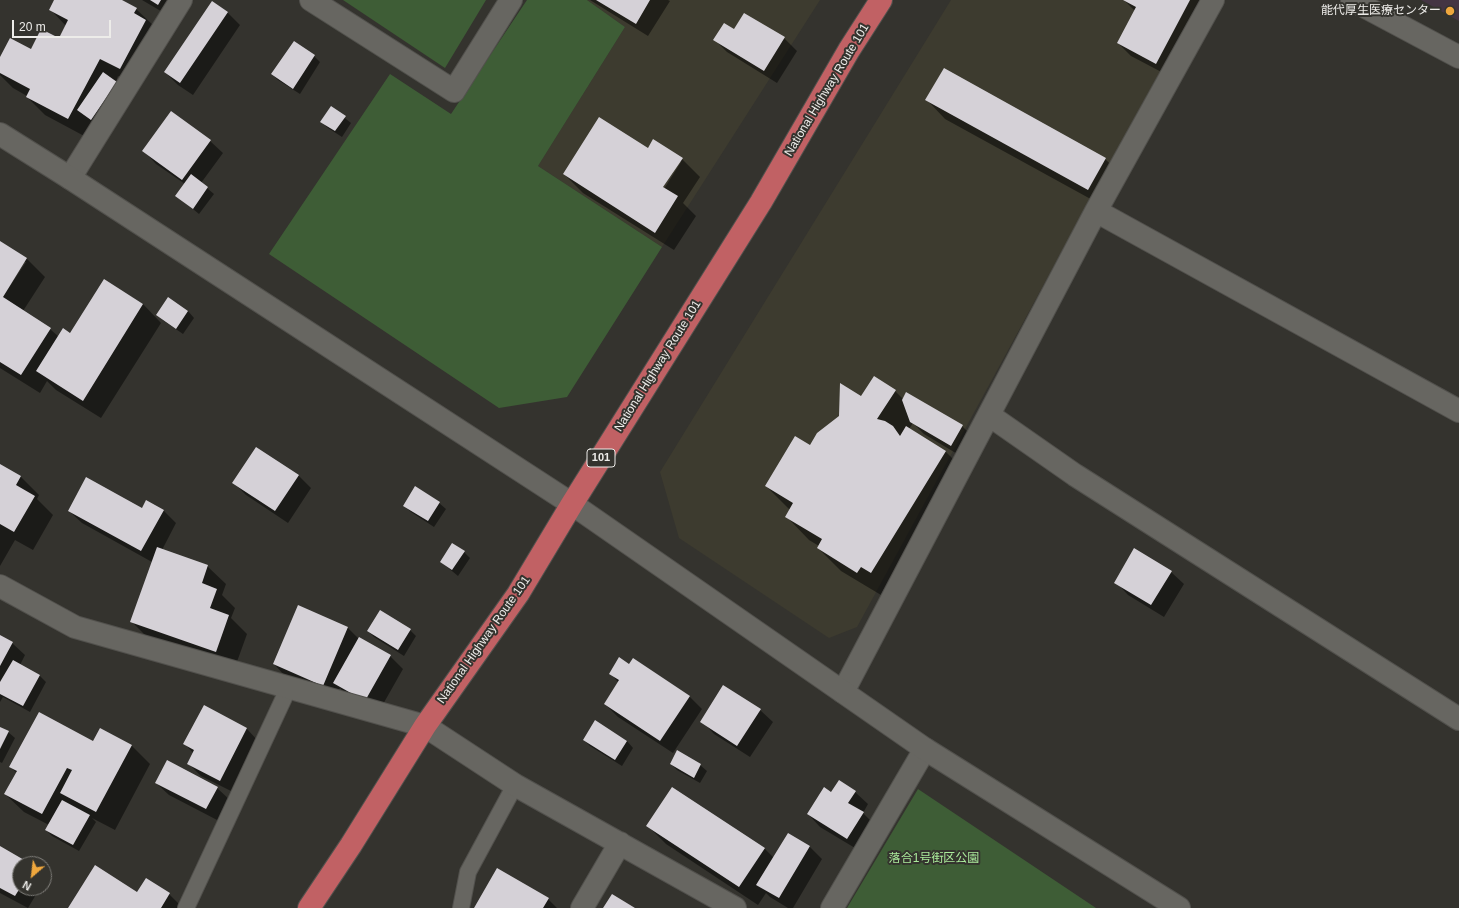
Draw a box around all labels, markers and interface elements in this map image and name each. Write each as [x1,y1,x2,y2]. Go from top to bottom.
place label: 能代厚生医療センター [1321,4,1441,18]
marker: 能代厚生医療センター [1444,5,1456,17]
scale bar [14,12,113,38]
text: 20 m [19,20,46,34]
street label: National Highway Route 101 [782,21,872,159]
street label: National Highway Route 101 [612,298,704,434]
road number: 101 [587,449,615,467]
street label: National Highway Route 101 [434,574,534,706]
park label: 落合1号街区公園 [889,852,979,866]
north arrow [12,856,52,896]
text: N [21,879,33,893]

